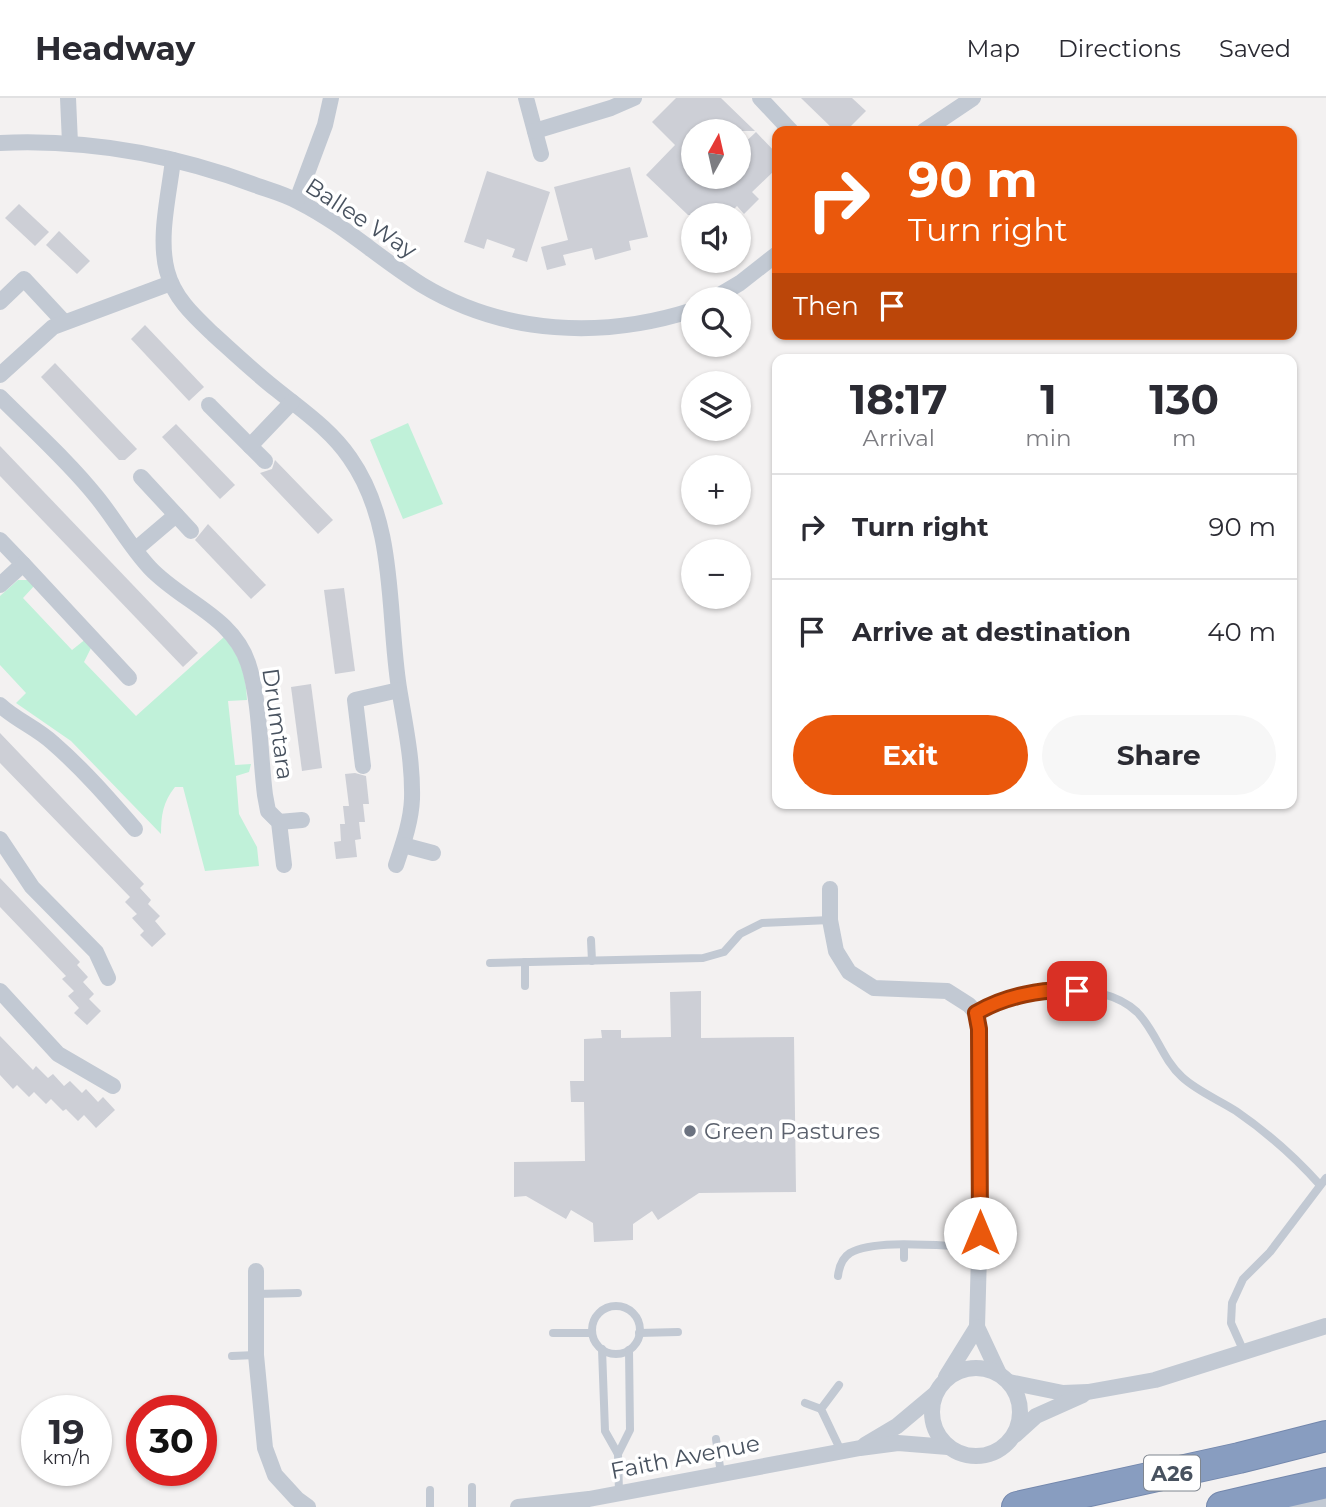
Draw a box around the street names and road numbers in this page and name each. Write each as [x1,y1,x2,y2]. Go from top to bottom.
street label: Ballee Way [300,172,422,265]
street label: Drumtara [256,666,300,782]
street label: Faith Avenue [608,1429,762,1485]
road number: A26 [1144,1456,1200,1490]

